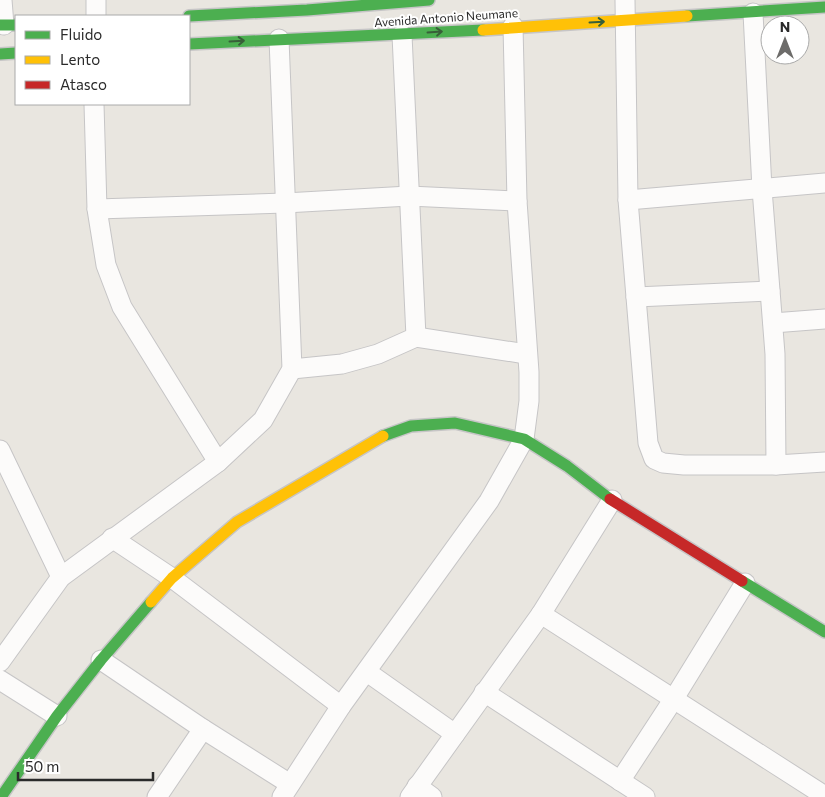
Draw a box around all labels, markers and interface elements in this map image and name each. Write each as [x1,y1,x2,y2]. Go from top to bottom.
street label: Avenida Antonio Neumane [374,5,518,29]
legend [15,15,190,105]
north arrow [760,15,810,65]
one-way arrow [589,17,605,26]
text: N [780,18,790,35]
text: Fluido [60,25,102,43]
one-way arrow [426,27,442,37]
one-way arrow [229,37,245,46]
text: Lento [60,50,100,68]
text: Atasco [60,75,107,93]
scale bar [18,750,152,782]
text: 50 m [25,757,59,775]

